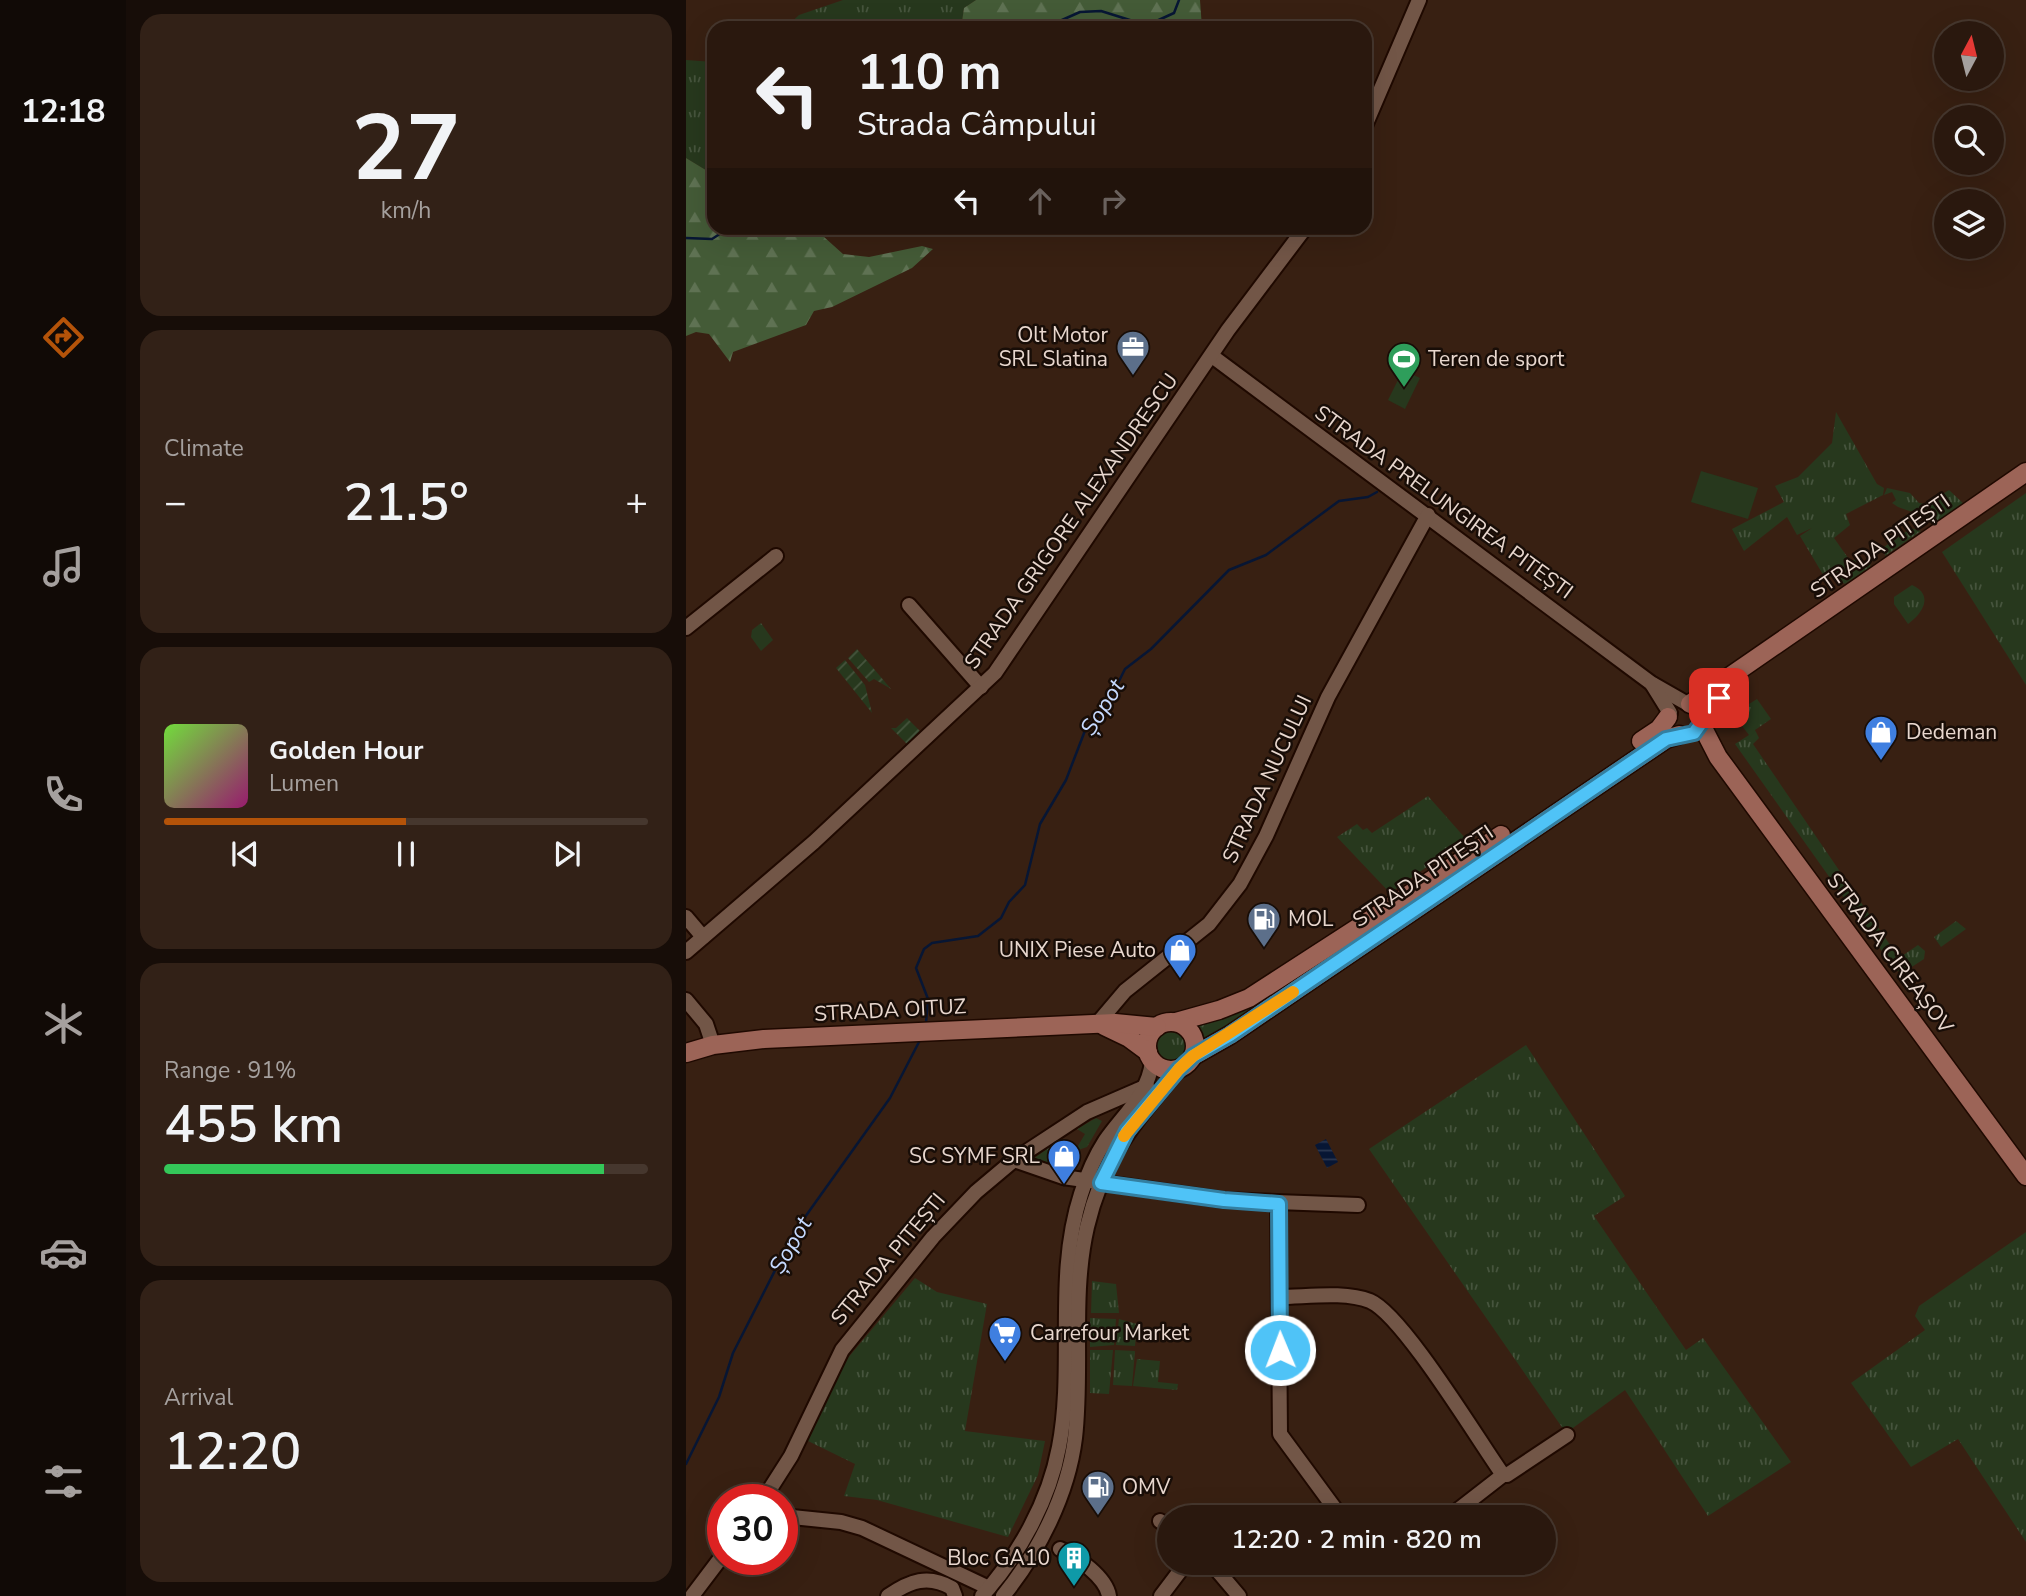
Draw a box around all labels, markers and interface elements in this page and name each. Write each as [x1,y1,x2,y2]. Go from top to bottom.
north arrow [1934,21,2004,91]
map controls [1934,21,2004,259]
text: 110 m [857,39,1001,106]
icon: left [742,49,833,140]
text: 27 [351,87,461,211]
text: 12:18 [21,90,105,133]
text: Strada Câmpului [857,103,1097,146]
button: search [1934,105,2004,175]
icon: left [948,182,986,220]
icon: ahead [1021,182,1059,220]
icon: right [1094,182,1132,220]
button: layers [1934,189,2004,259]
text: km/h [381,195,431,226]
icon: directions [39,313,88,362]
place label: Olt Motor SRL Slatina [999,321,1108,373]
office icon: Olt Motor SRL Slatina [1114,328,1152,377]
sports icon: Teren de sport [1385,340,1423,389]
place label: Teren de sport [1428,345,1565,373]
street label: STRADA GRIGORE ALEXANDRESCU [958,368,1184,674]
street label: STRADA PRELUNGIREA PITEȘTI [1309,399,1579,605]
text: Climate [164,433,244,464]
text: 21.5° [343,467,469,538]
text: − [164,477,187,528]
text: + [625,477,648,528]
street label: STRADA PITEȘTI [1805,487,1955,605]
icon: music [39,542,88,591]
pin [1689,668,1749,728]
water label: Șopot [1073,672,1132,741]
icon: arrive [1700,679,1738,717]
street label: STRADA NUCULUI [1216,691,1318,867]
shop icon: Dedeman [1862,713,1900,762]
place label: Dedeman [1906,718,1997,746]
text: Golden Hour [269,733,424,768]
text: Lumen [269,768,339,799]
icon: phone [39,770,88,819]
street label: STRADA PITEȘTI [1347,818,1499,934]
icon: previous [226,835,264,873]
icon: pause [387,835,425,873]
icon: next [548,835,586,873]
street label: STRADA CIREAȘOV [1820,867,1960,1039]
fuel station icon: MOL [1245,900,1283,949]
place label: MOL [1288,905,1334,933]
shop icon: UNIX Piese Auto [1161,931,1199,980]
place label: UNIX Piese Auto [999,936,1156,964]
street label: STRADA OITUZ [813,992,967,1028]
icon: climate [39,999,88,1048]
text: Range · 91% [164,1055,296,1086]
text: 455 km [164,1089,343,1160]
shop icon: SC SYMF SRL [1045,1137,1083,1186]
place label: SC SYMF SRL [909,1142,1041,1170]
street label: STRADA PITEȘTI [824,1187,952,1331]
water label: Șopot [762,1210,820,1279]
icon: car [39,1228,88,1277]
position arrow [1243,1313,1317,1387]
supermarket icon: Carrefour Market [986,1314,1024,1363]
place label: Carrefour Market [1030,1319,1190,1347]
text: Arrival [164,1382,233,1413]
text: 12:20 [164,1416,301,1487]
icon: filters [39,1457,88,1506]
fuel station icon: OMV [1079,1468,1117,1517]
place label: OMV [1122,1473,1171,1501]
speed limit sign: 30 [707,1484,798,1575]
text: 12:20 · 2 min · 820 m [1231,1522,1482,1557]
building icon: Bloc GA10 [1055,1539,1093,1588]
place label: Bloc GA10 [947,1544,1050,1572]

